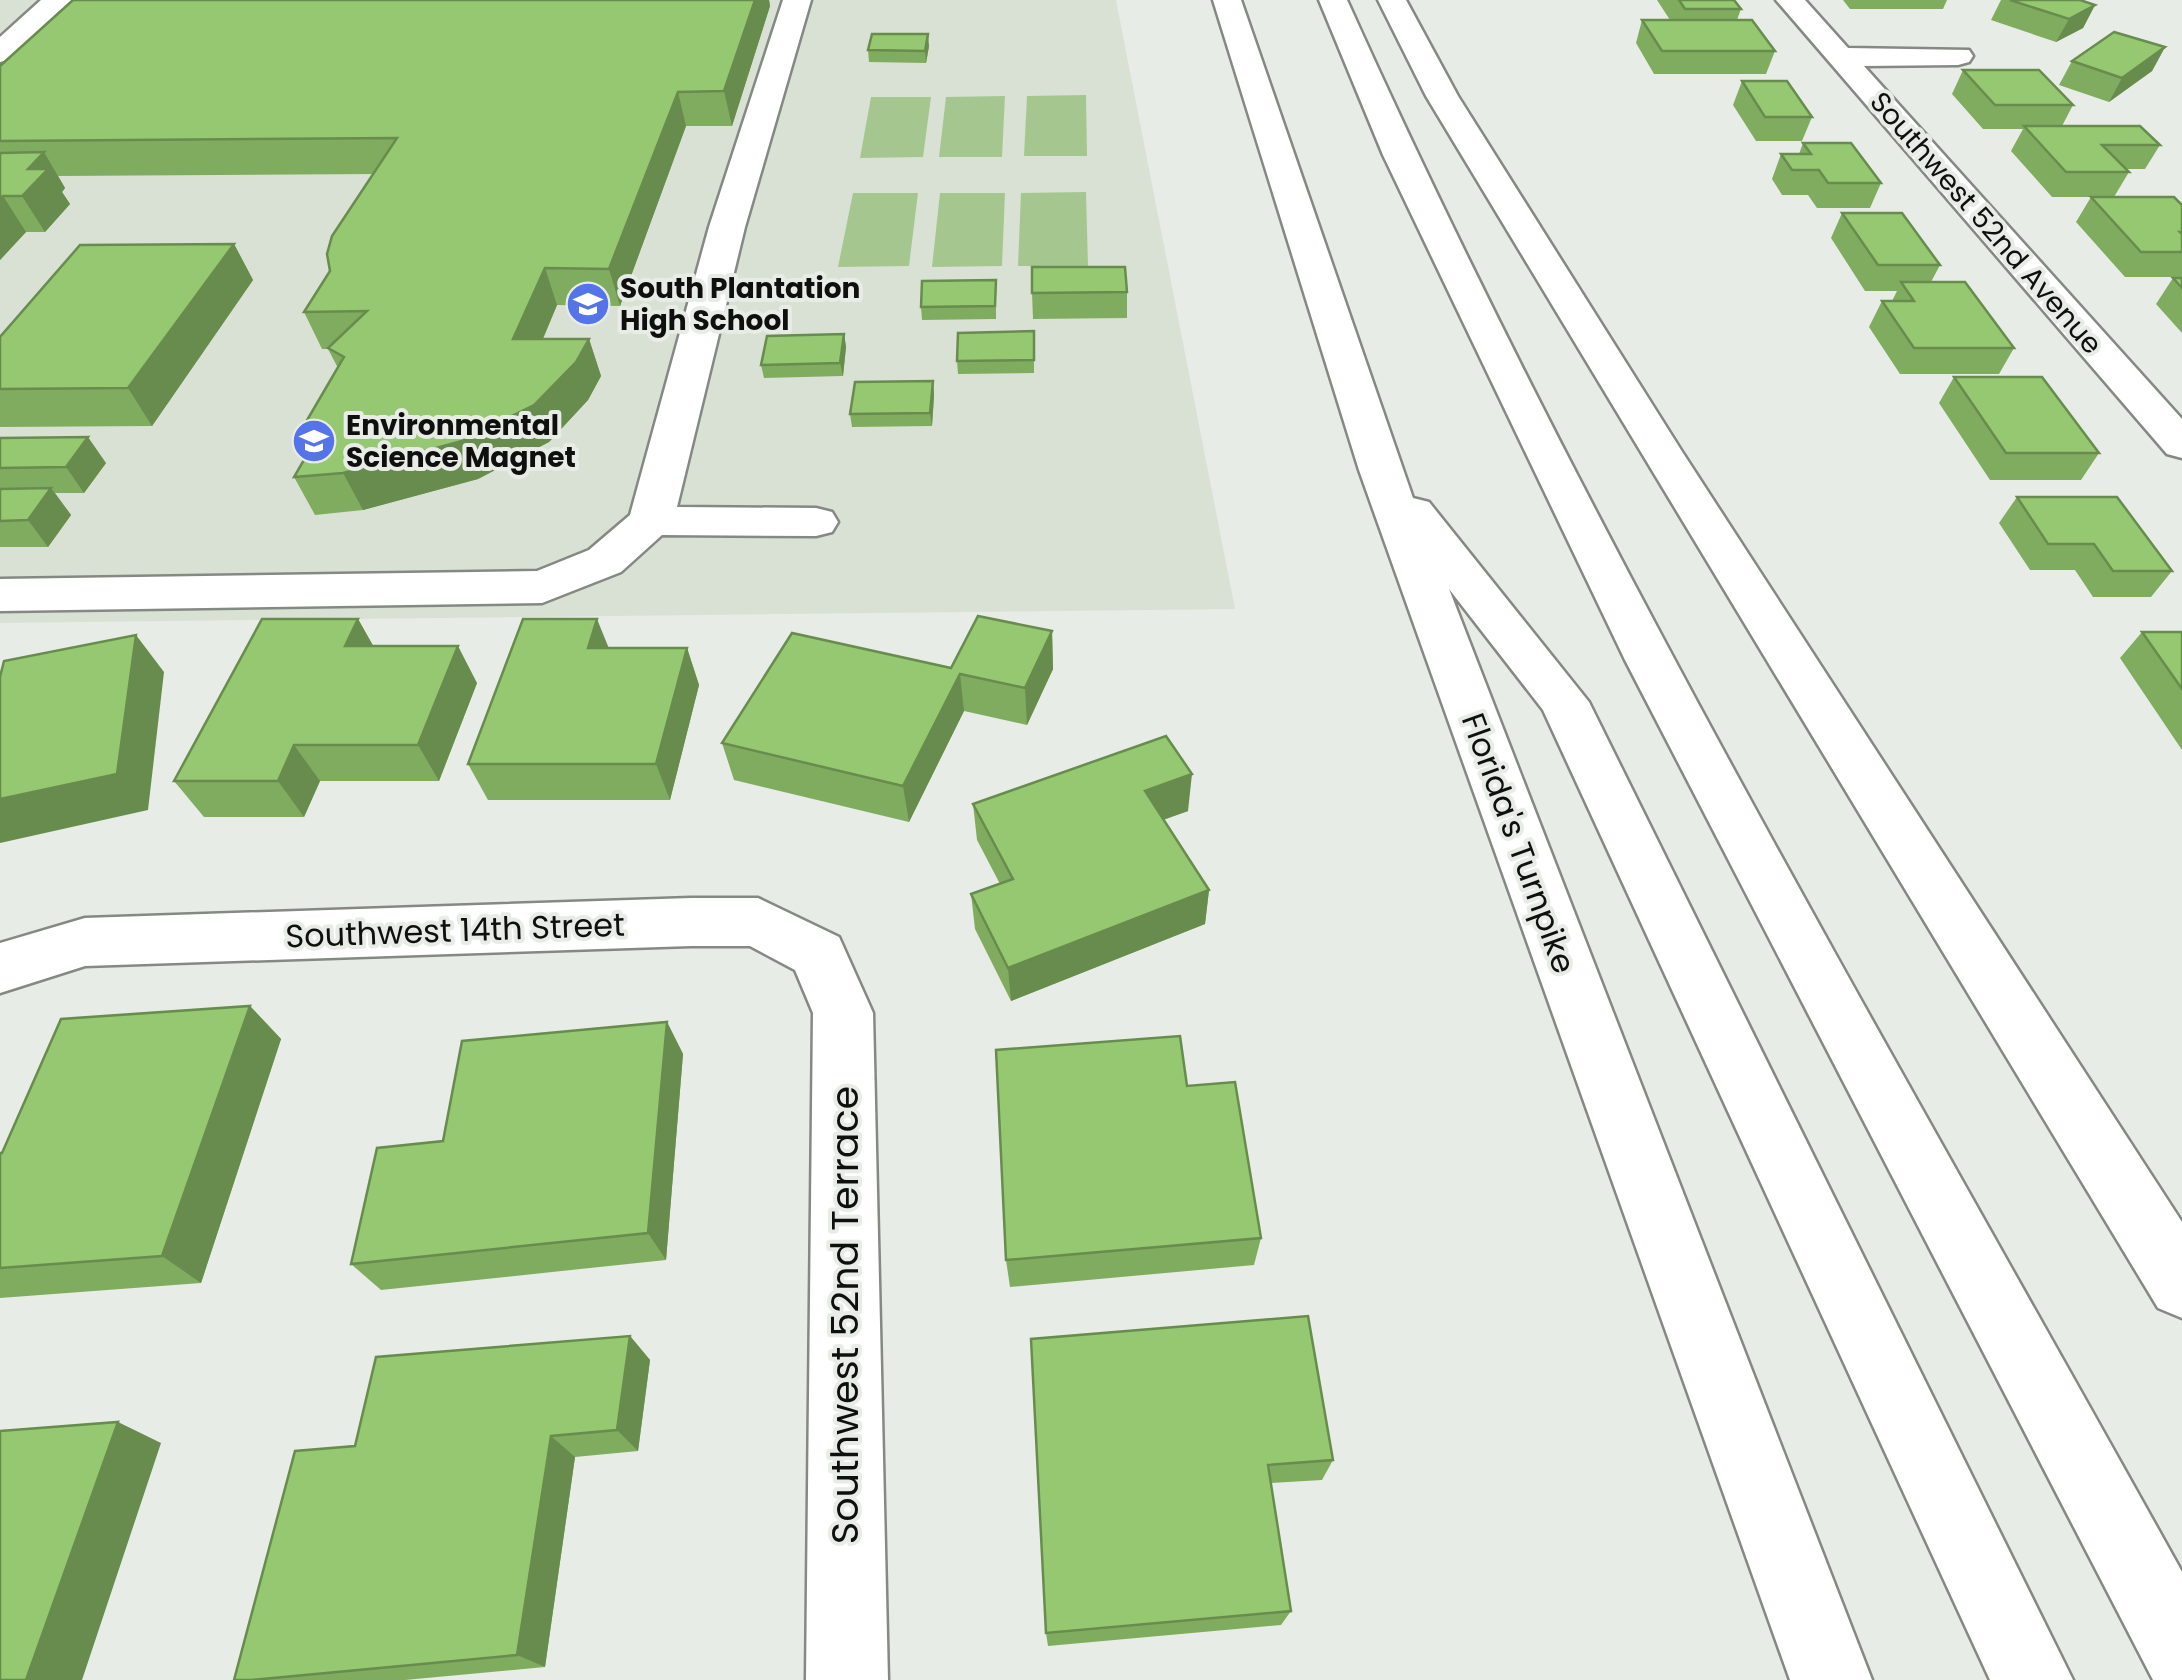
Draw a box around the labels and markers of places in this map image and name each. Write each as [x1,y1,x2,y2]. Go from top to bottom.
place label: South Plantation High School [620,269,860,340]
school or university icon: South Plantation High School [565,281,611,327]
place label: Environmental Science Magnet [346,406,576,477]
school or university icon: Environmental Science Magnet [291,418,337,464]

